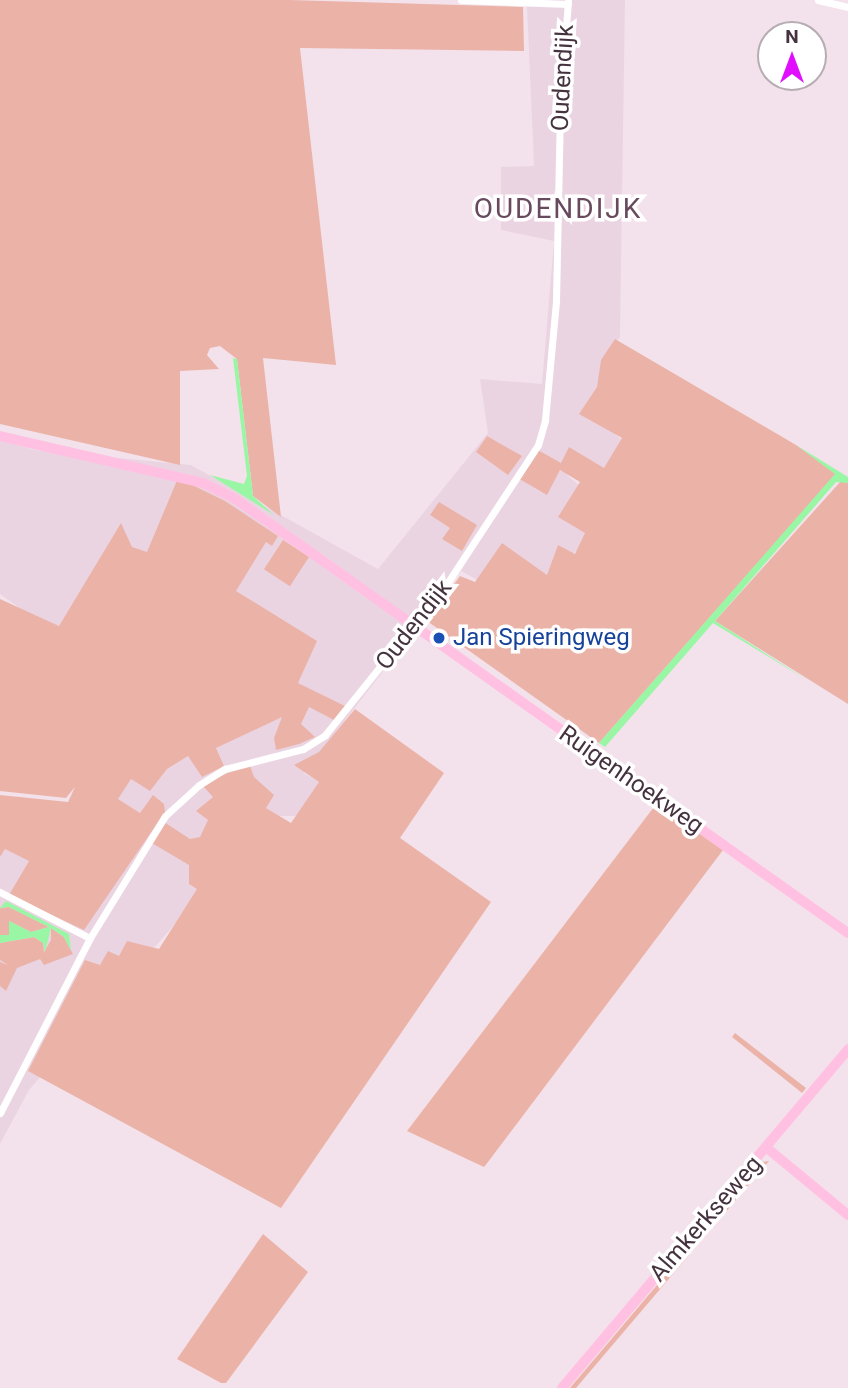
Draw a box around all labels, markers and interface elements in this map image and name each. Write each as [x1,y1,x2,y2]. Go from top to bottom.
north arrow [757,21,827,91]
street label: Oudendijk [546,24,580,132]
text: N [785,25,799,48]
district label: OUDENDIJK [475,192,641,226]
street label: Oudendijk [370,574,458,676]
place label: Jan Spieringweg [453,624,630,652]
marker: Jan Spieringweg [431,630,447,646]
street label: Ruigenhoekweg [553,720,709,840]
street label: Almkerkseweg [644,1150,768,1288]

